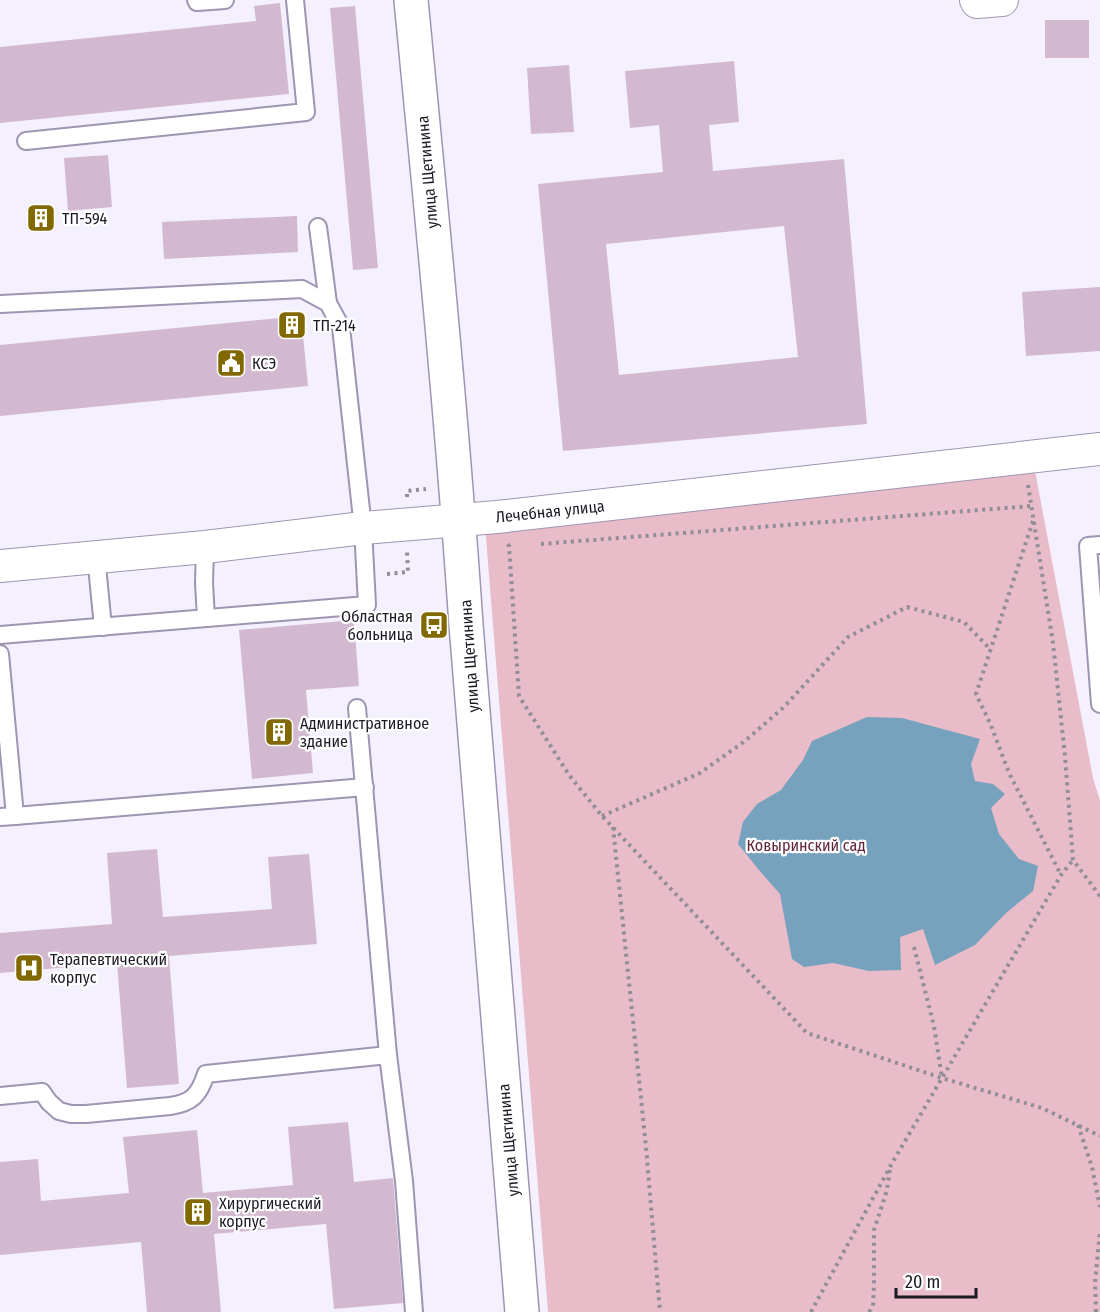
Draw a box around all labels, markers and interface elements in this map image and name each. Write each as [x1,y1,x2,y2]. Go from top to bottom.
street label: улица Щетинина [413,115,442,229]
building icon: ТП-594 [25,202,57,234]
place label: ТП-594 [62,209,108,228]
building icon: ТП-214 [276,309,308,341]
place label: ТП-214 [313,316,356,335]
public building icon: КСЭ [215,347,247,379]
place label: КСЭ [252,354,276,373]
street label: Лечебная улица [495,496,606,527]
street label: улица Щетинина [456,599,483,713]
place label: Областная больница [341,607,413,644]
bus stop icon: Областная больница [418,609,450,641]
place label: Административное здание [300,714,429,751]
building icon: Административное здание [263,716,295,748]
park label: Ковыринский сад [747,836,865,855]
place label: Терапевтический корпус [50,950,167,987]
hospital icon: Терапевтический корпус [13,952,45,984]
street label: улица Щетинина [494,1083,523,1197]
place label: Хирургический корпус [219,1194,322,1231]
building icon: Хирургический корпус [182,1196,214,1228]
scale bar [896,1261,976,1299]
text: 20 m [905,1271,940,1293]

